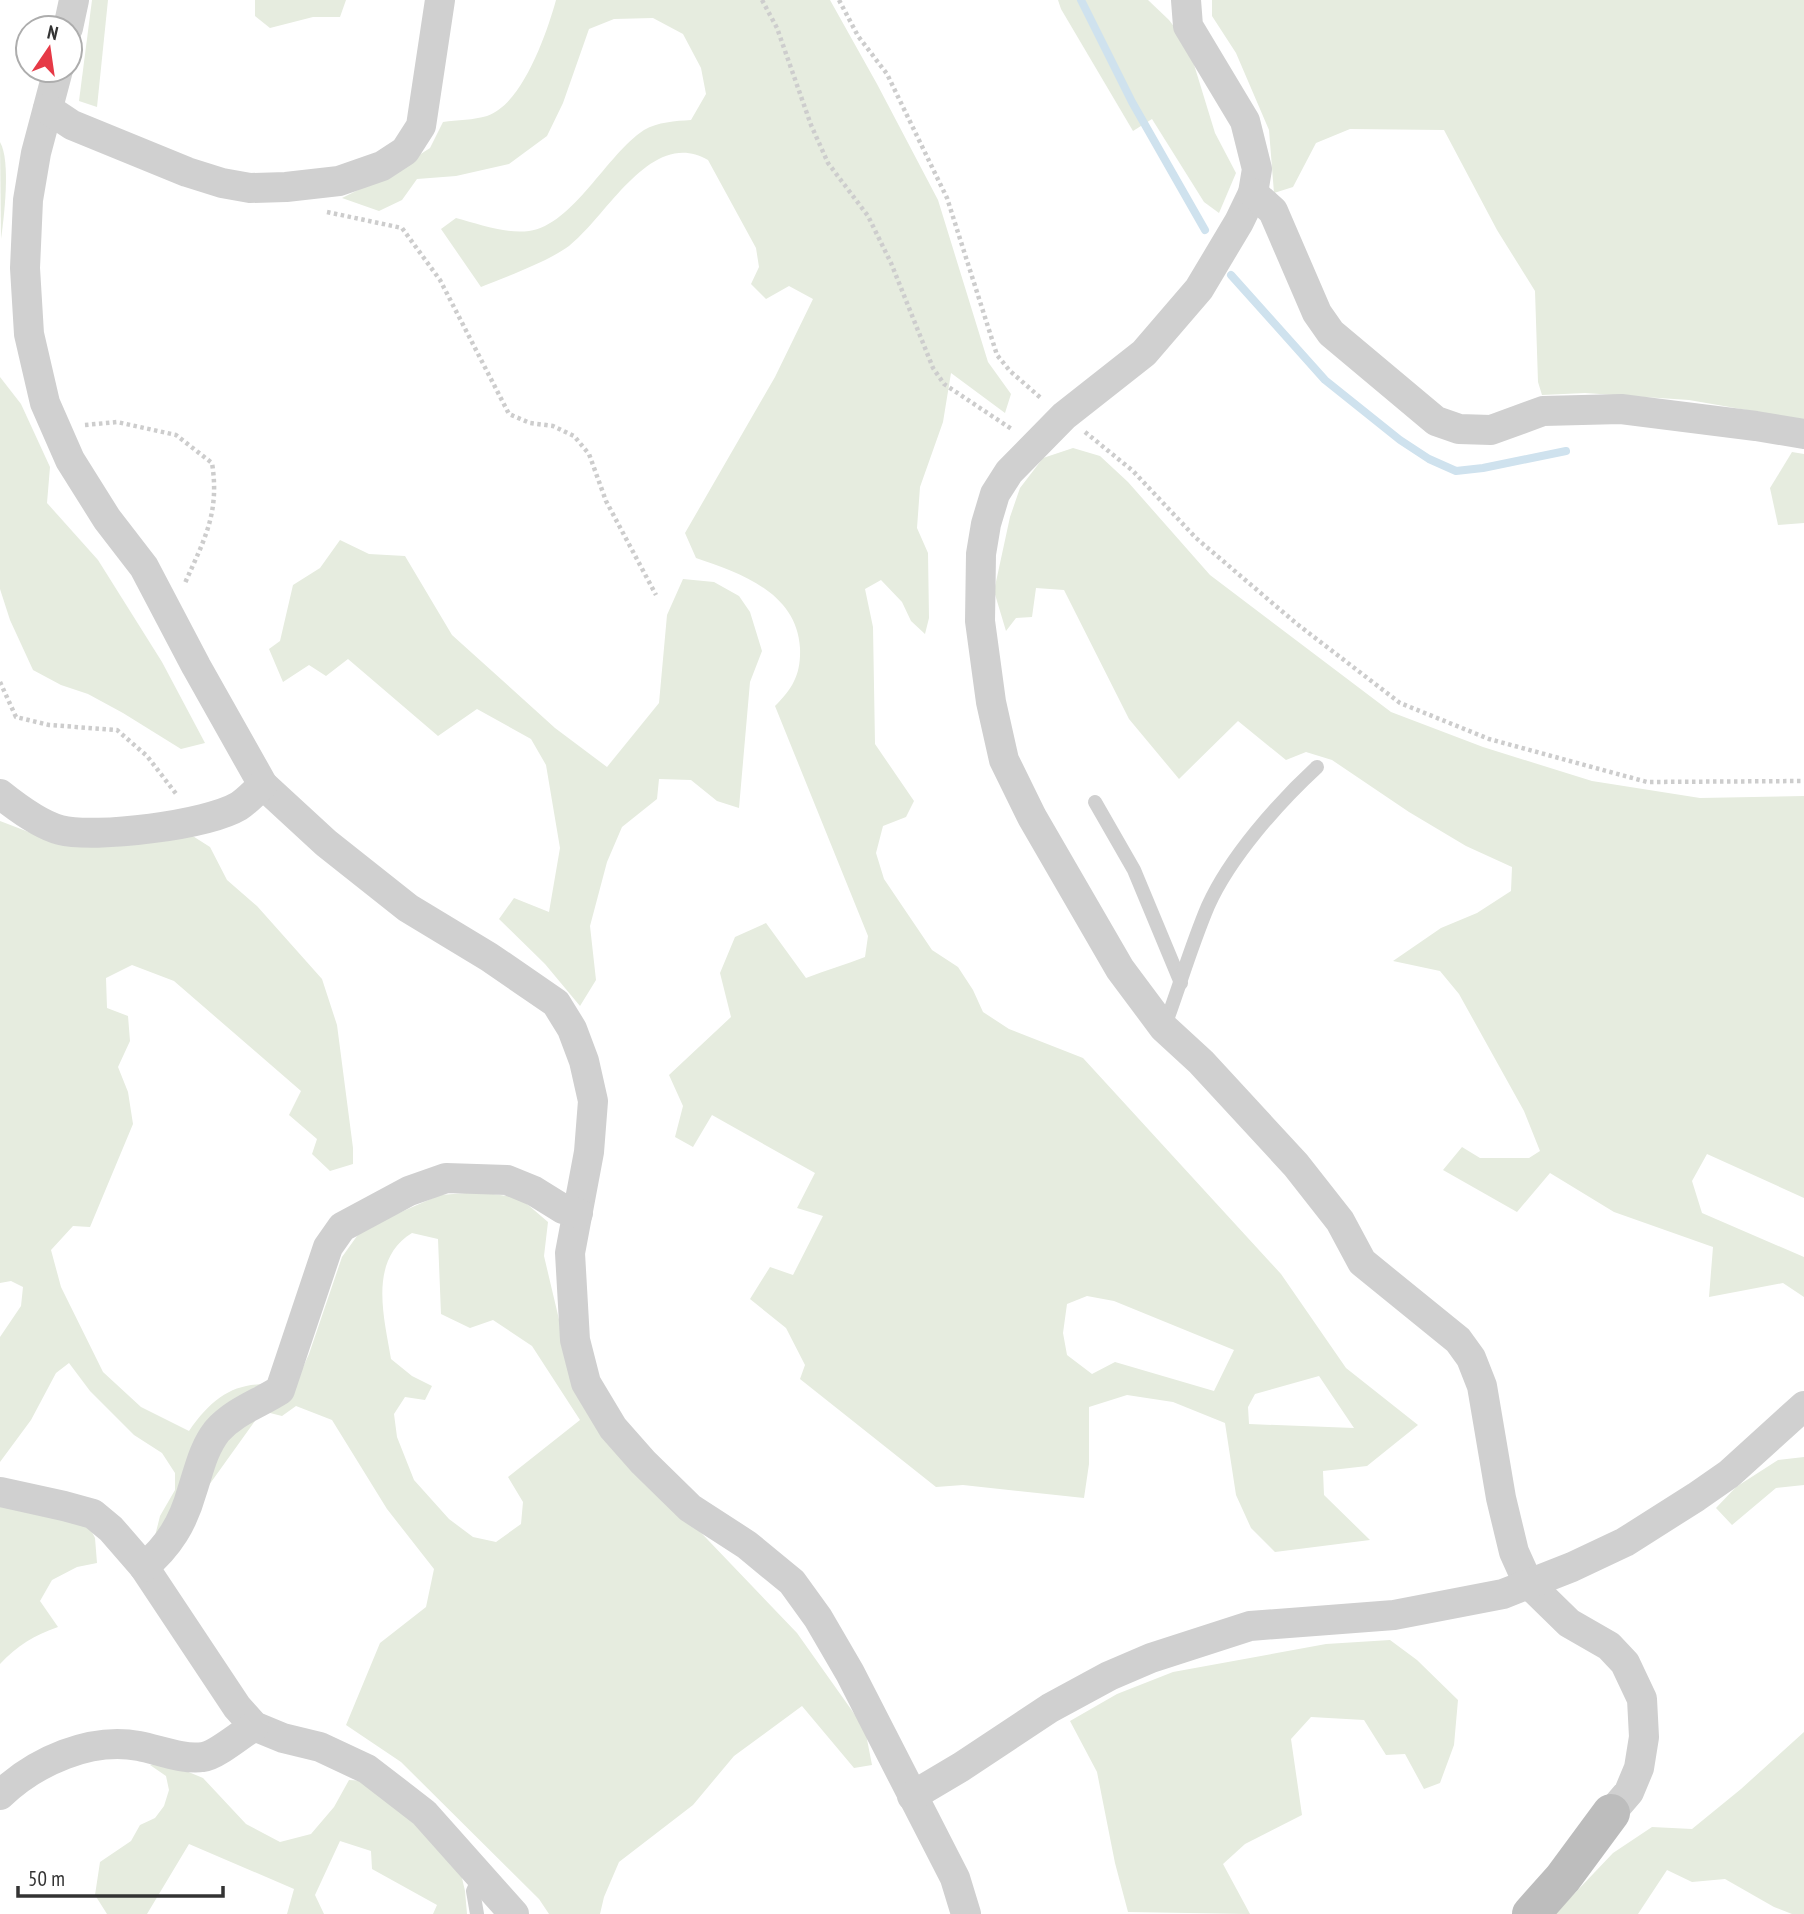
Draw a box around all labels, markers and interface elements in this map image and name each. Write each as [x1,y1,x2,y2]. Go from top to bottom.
north arrow [14,14,84,84]
text: N [45,20,61,45]
scale bar [18,1854,222,1898]
text: 50 m [28,1865,65,1892]

